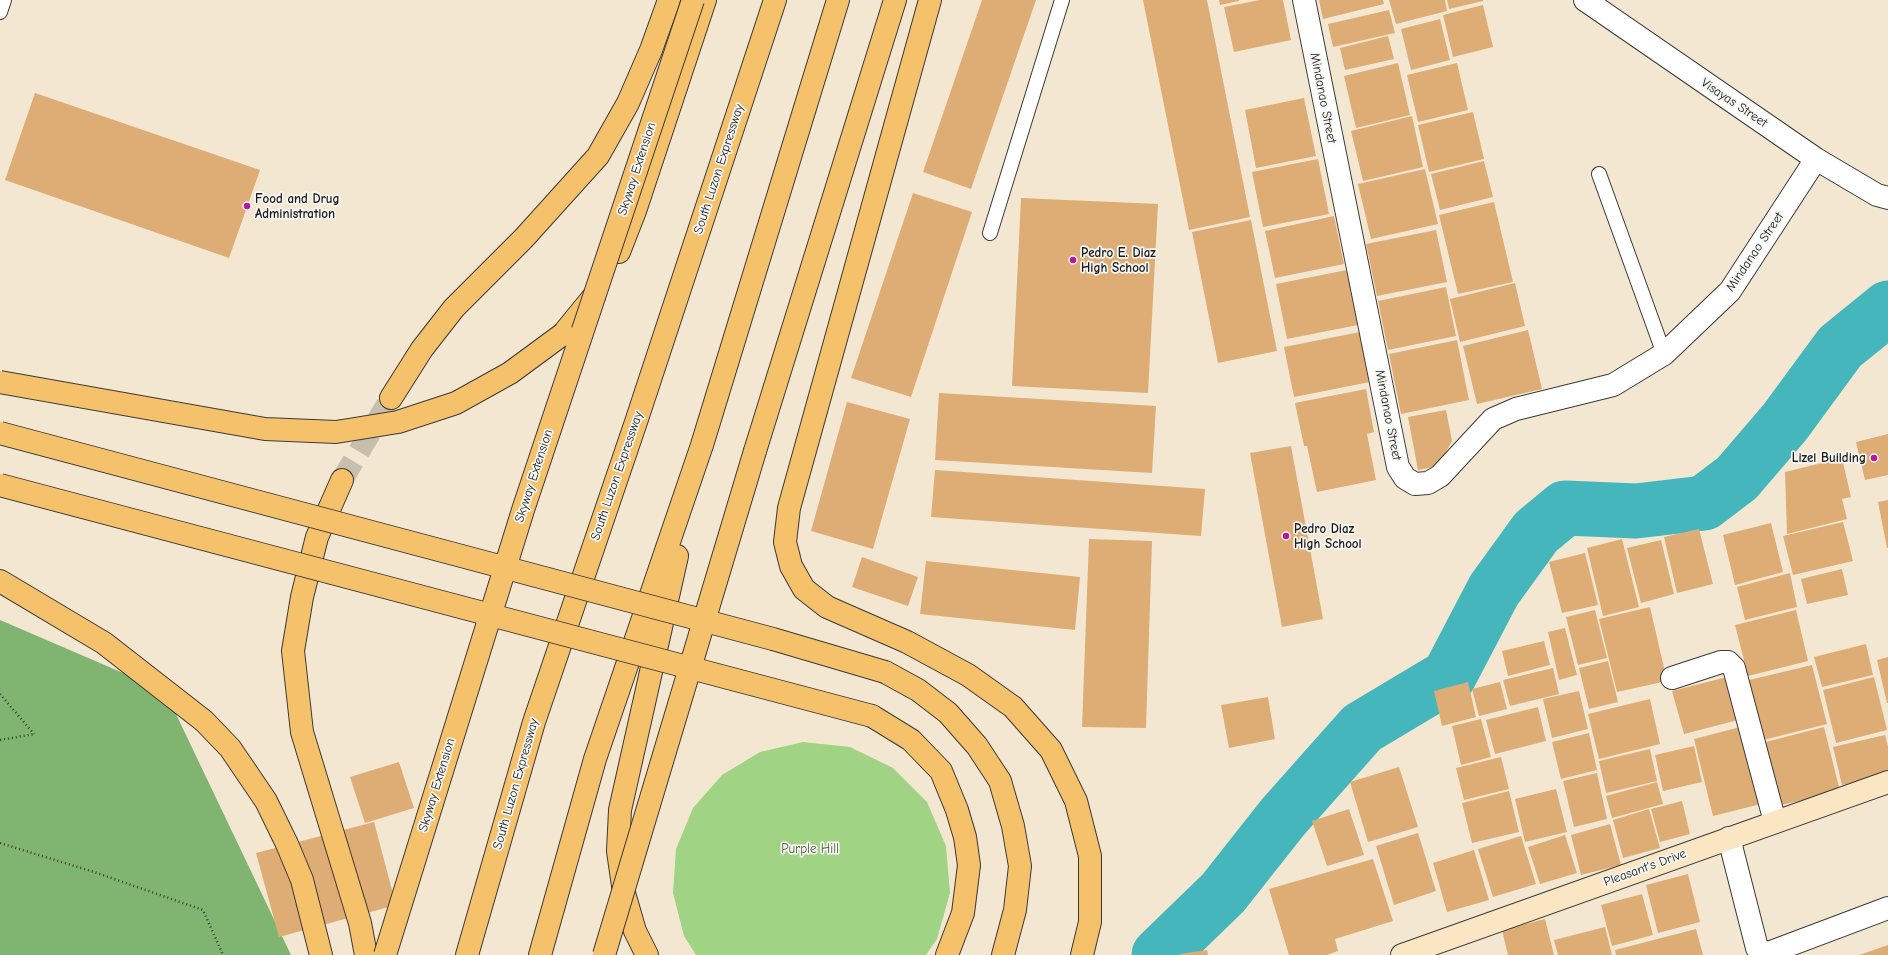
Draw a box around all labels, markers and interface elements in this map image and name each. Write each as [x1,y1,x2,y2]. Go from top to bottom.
street label: Mindanao Street [1307,51,1339,145]
street label: Visayas Street [1698,75,1770,131]
street label: South Luzon Expressway [691,102,747,236]
street label: Skyway Extension [615,120,659,218]
place label: Food and Drug Administration [255,191,340,222]
marker: Food and Drug Administration [242,201,252,211]
street label: Mindanao Street [1723,209,1787,295]
place label: Pedro E. Diaz High School [1081,245,1156,276]
marker: Pedro E. Diaz High School [1068,255,1078,265]
street label: Mindanao Street [1372,368,1404,462]
street label: South Luzon Expressway [588,409,646,543]
street label: Skyway Extension [512,427,556,525]
place label: Lizel Building [1792,450,1866,466]
marker: Lizel Building [1869,453,1879,463]
place label: Pedro Diaz High School [1294,521,1362,552]
marker: Pedro Diaz High School [1281,531,1291,541]
street label: South Luzon Expressway [490,717,542,851]
street label: Skyway Extension [415,736,459,834]
park label: Purple Hill [781,841,839,857]
street label: Pleasant's Drive [1602,846,1688,890]

